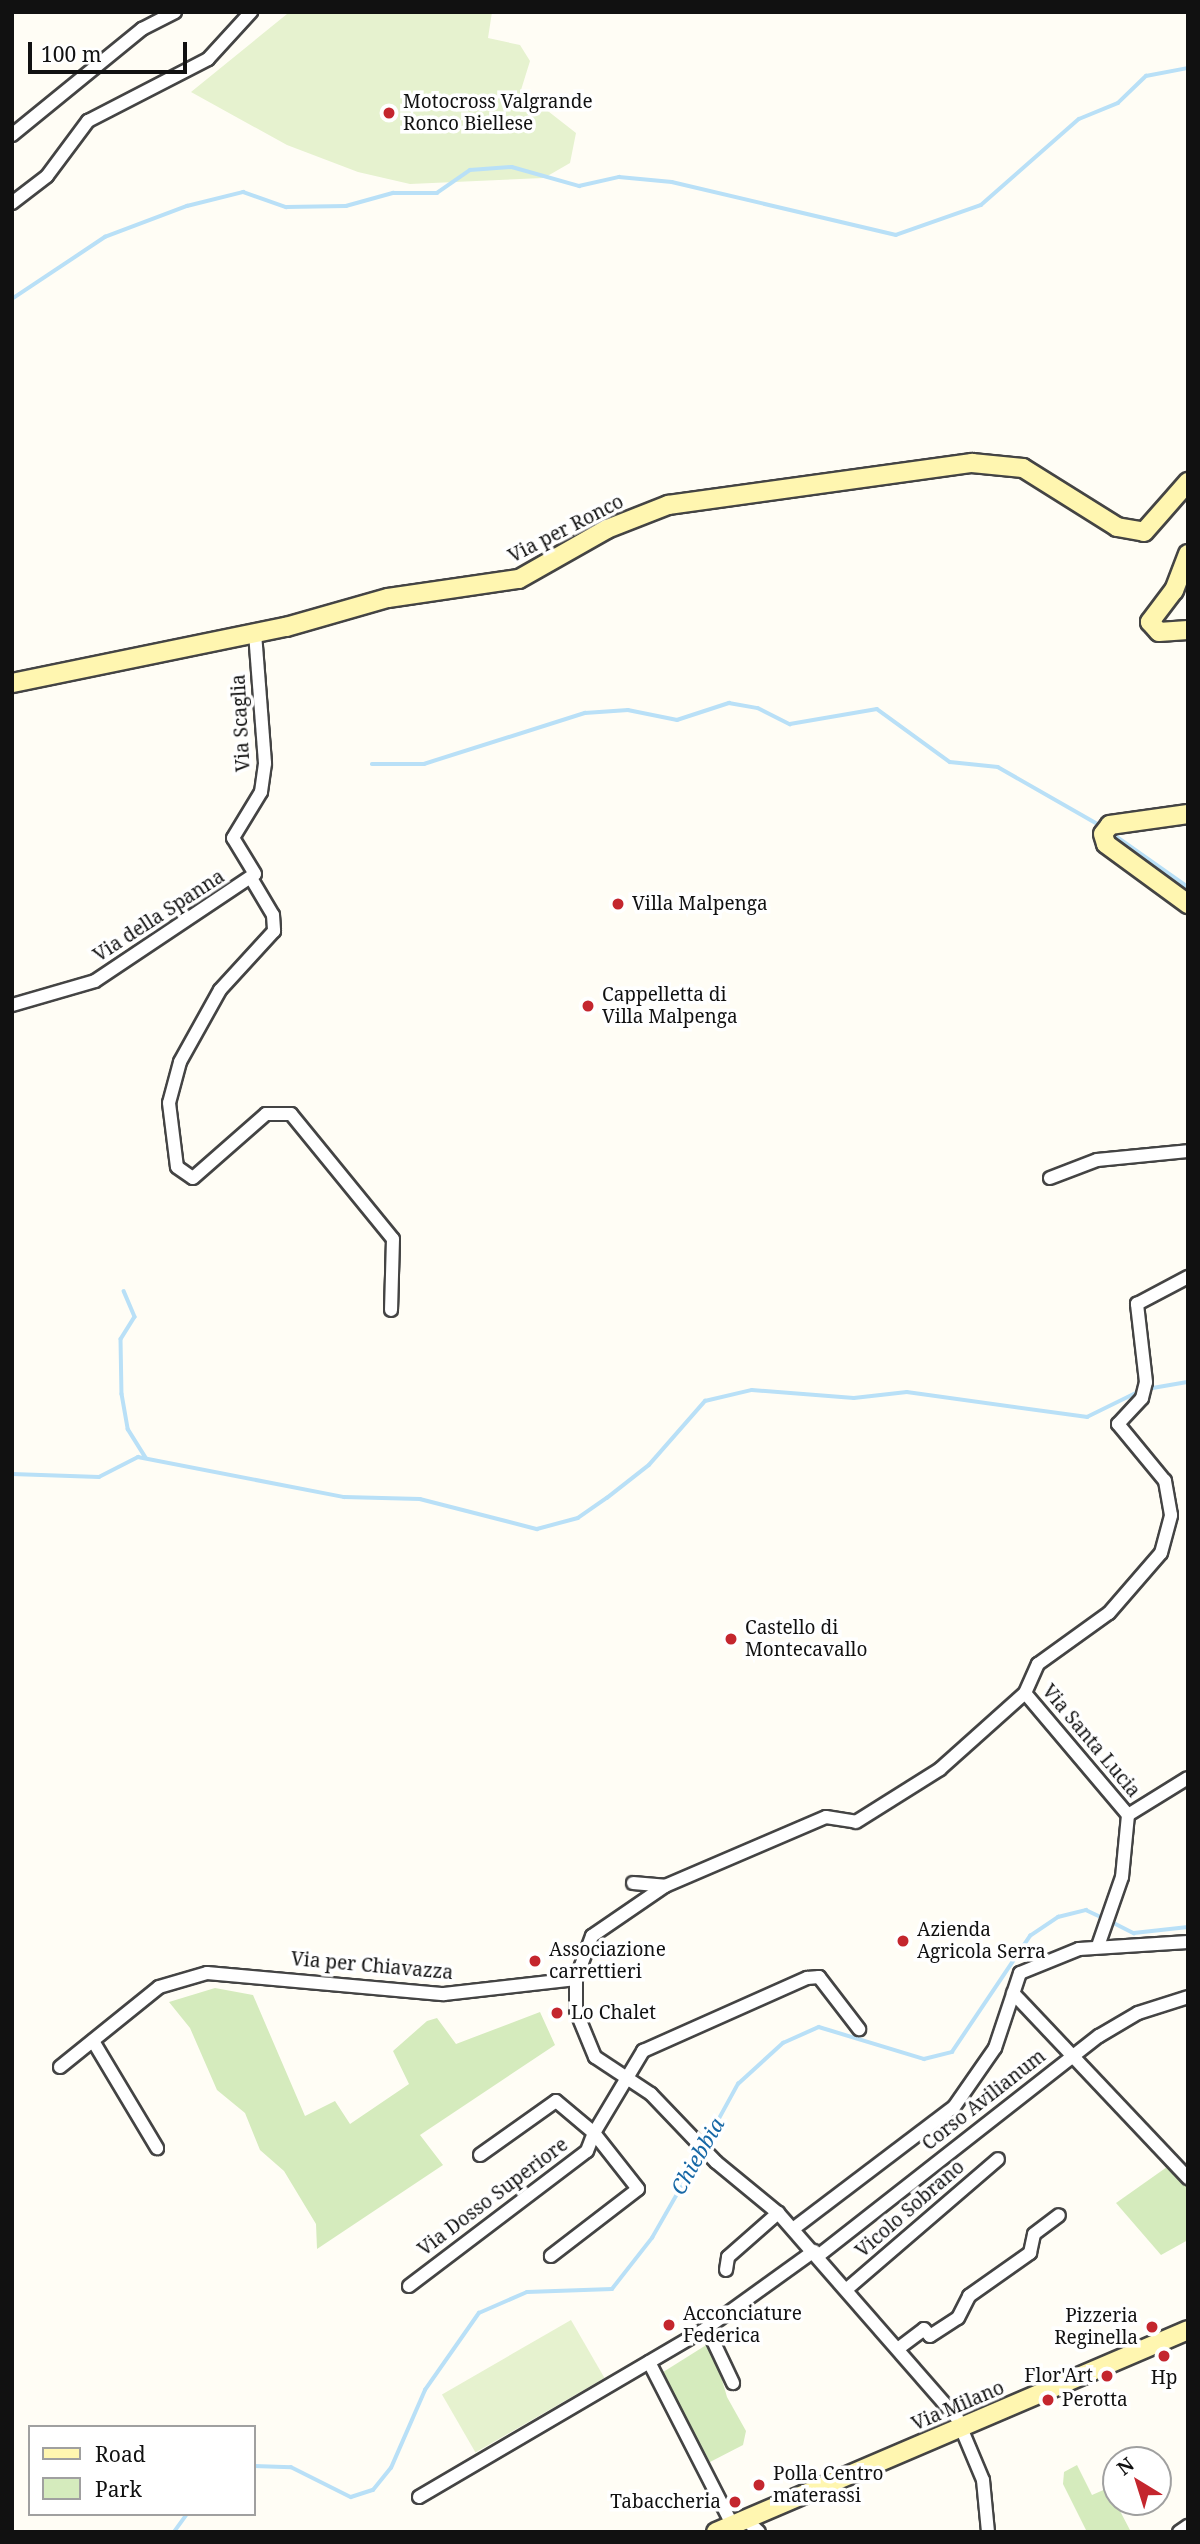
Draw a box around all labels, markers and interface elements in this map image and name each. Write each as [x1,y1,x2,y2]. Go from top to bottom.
scale bar [32,28,191,72]
text: 100 m [41,40,102,68]
place label: Motocross Valgrande Ronco Biellese [403,91,593,135]
marker: Motocross Valgrande Ronco Biellese [381,105,397,121]
street label: Via per Ronco [505,490,627,568]
street label: Via Scaglia [227,674,255,772]
street label: Via della Spanna [89,865,229,967]
place label: Villa Malpenga [632,893,768,915]
marker: Villa Malpenga [610,896,626,912]
place label: Cappelletta di Villa Malpenga [602,984,738,1028]
marker: Cappelletta di Villa Malpenga [580,998,596,1014]
place label: Castello di Montecavallo [745,1617,867,1661]
marker: Castello di Montecavallo [723,1631,739,1647]
street label: Via Santa Lucia [1037,1680,1145,1802]
place label: Azienda Agricola Serra [917,1919,1046,1963]
marker: Azienda Agricola Serra [895,1933,911,1949]
place label: Associazione carrettieri [549,1939,666,1983]
street label: Via per Chiavazza [290,1948,454,1984]
marker: Associazione carrettieri [527,1953,543,1969]
place label: Lo Chalet [571,2002,656,2024]
marker: Lo Chalet [549,2005,565,2021]
street label: Corso Avilianum [918,2045,1050,2155]
water label: Chiebbia [665,2113,729,2199]
street label: Via Dosso Superiore [414,2133,572,2261]
street label: Vicolo Sobrano [851,2156,969,2262]
place label: Acconciature Federica [683,2303,802,2347]
place label: Pizzeria Reginella [1054,2305,1138,2349]
marker: Acconciature Federica [661,2317,677,2333]
marker: Pizzeria Reginella [1144,2319,1160,2335]
marker: Hp [1156,2348,1172,2364]
place label: Flor'Art [1024,2365,1093,2387]
place label: Hp [1151,2367,1177,2389]
marker: Flor'Art [1099,2368,1115,2384]
street label: Via Milano [908,2376,1008,2436]
place label: Perotta [1062,2389,1128,2411]
marker: Perotta [1040,2392,1056,2408]
legend [28,2425,256,2516]
text: Road [95,2440,146,2468]
north arrow [1102,2446,1172,2516]
text: N [1111,2451,1139,2481]
place label: Polla Centro materassi [773,2463,884,2507]
text: Park [95,2475,142,2503]
marker: Polla Centro materassi [751,2477,767,2493]
place label: Tabaccheria [610,2491,721,2513]
marker: Tabaccheria [727,2494,743,2510]

